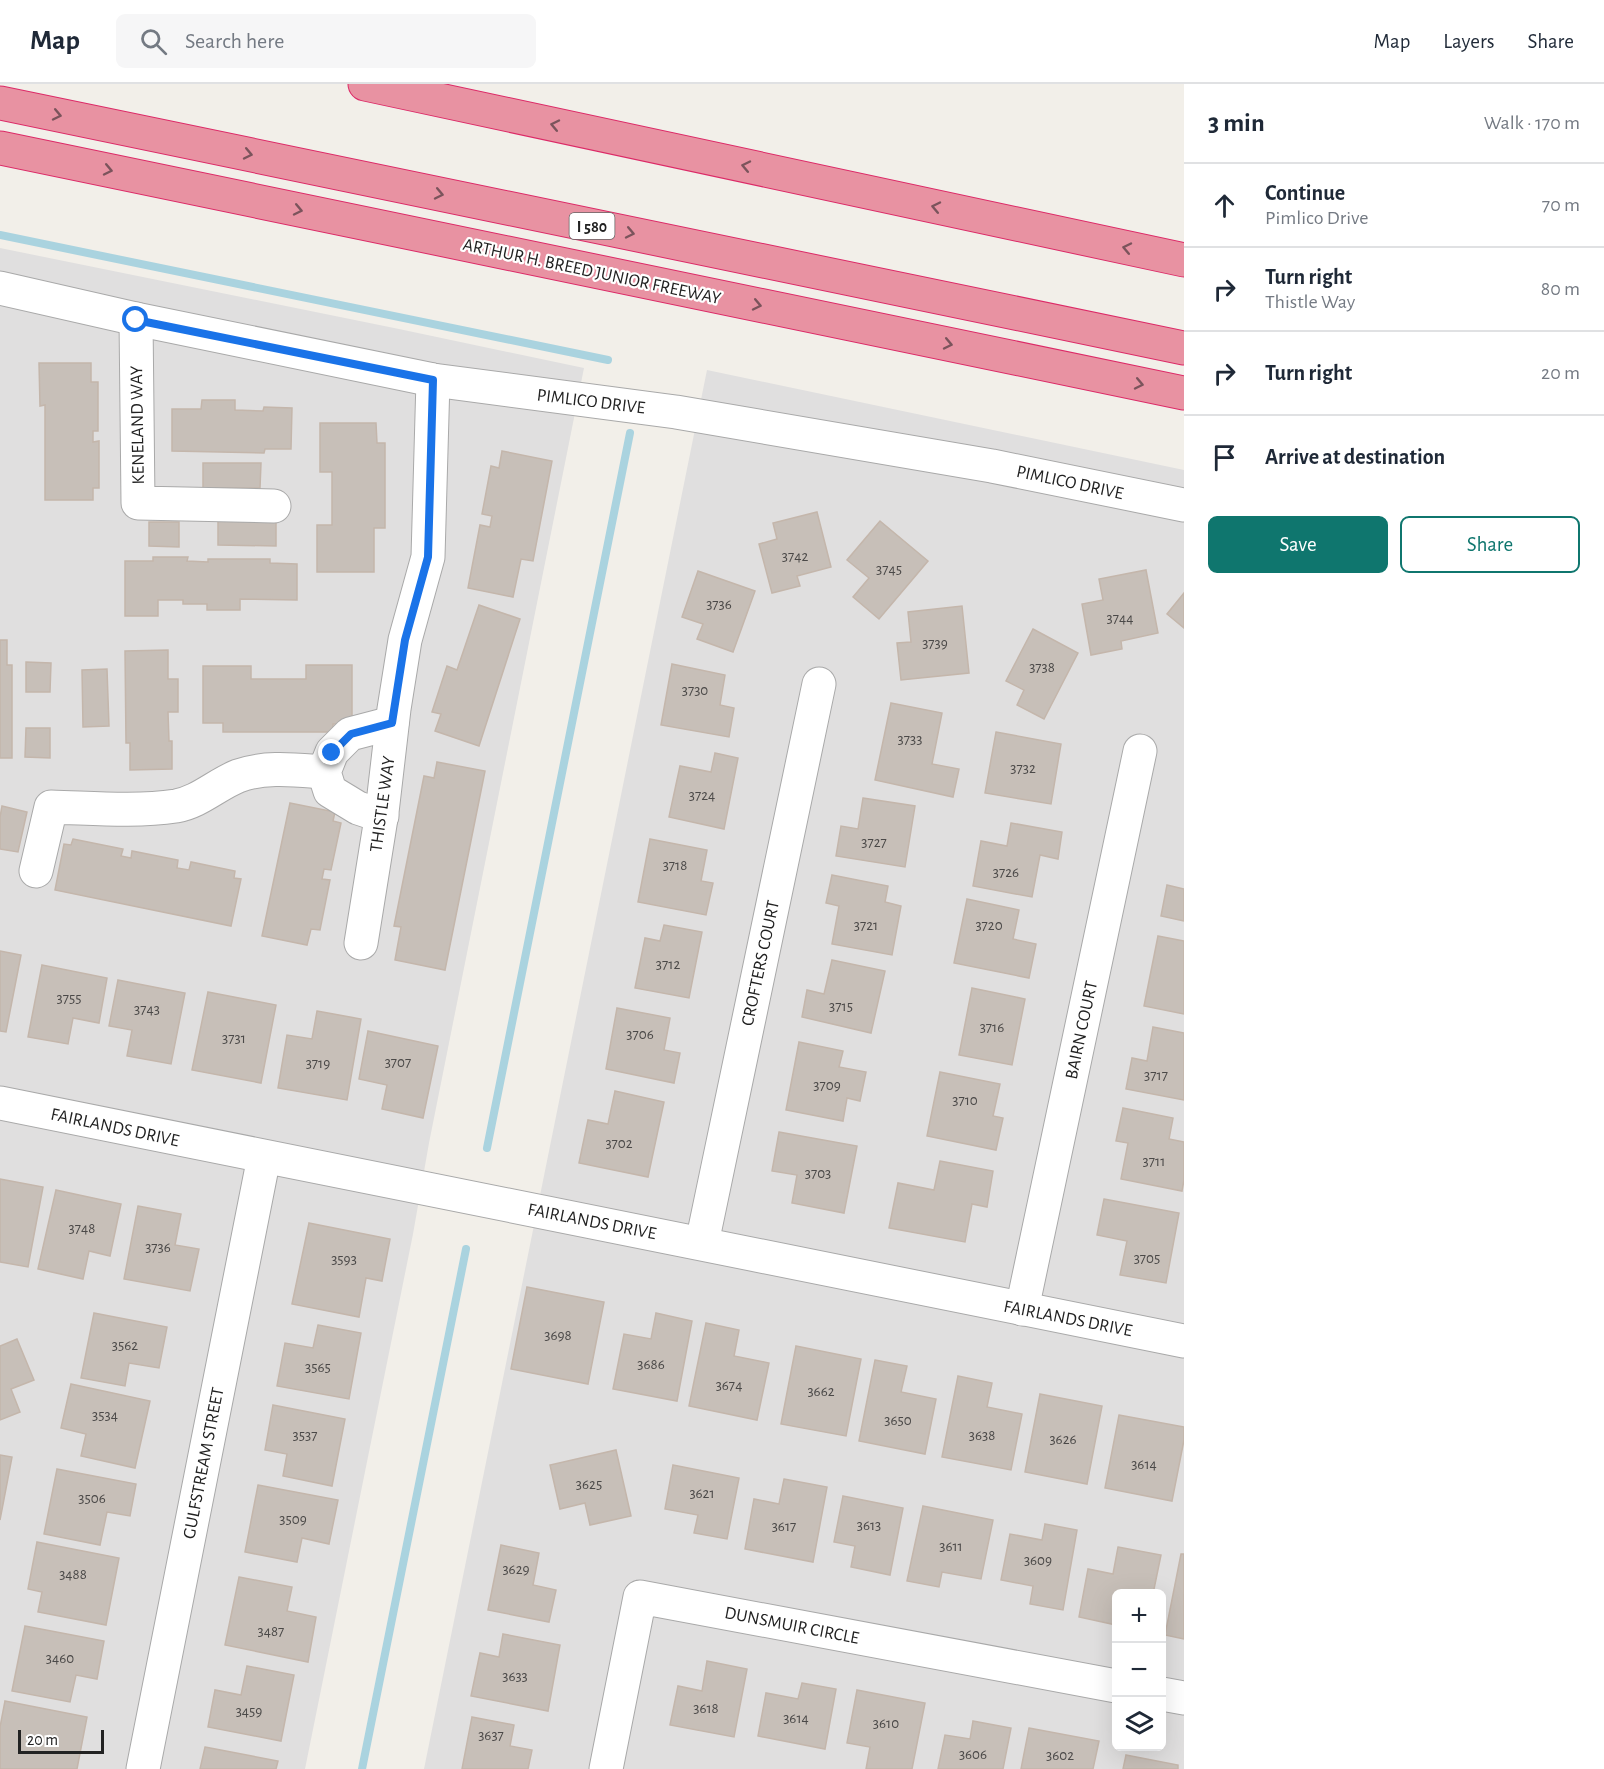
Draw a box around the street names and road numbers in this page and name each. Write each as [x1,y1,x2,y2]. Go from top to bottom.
road number: I 580 [570,213,614,239]
street label: ARTHUR H. BREED JUNIOR FREEWAY [461,236,723,308]
street label: KENELAND WAY [128,365,148,485]
street label: PIMLICO DRIVE [536,386,646,418]
street label: PIMLICO DRIVE [1015,463,1125,503]
street label: THISTLE WAY [367,754,399,853]
street label: CROFTERS COURT [739,899,783,1028]
street label: BAIRN COURT [1063,979,1101,1081]
street label: FAIRLANDS DRIVE [49,1106,181,1150]
street label: FAIRLANDS DRIVE [526,1201,658,1243]
street label: FAIRLANDS DRIVE [1002,1298,1134,1340]
street label: GULFSTREAM STREET [180,1386,228,1540]
street label: DUNSMUIR CIRCLE [723,1604,861,1648]

